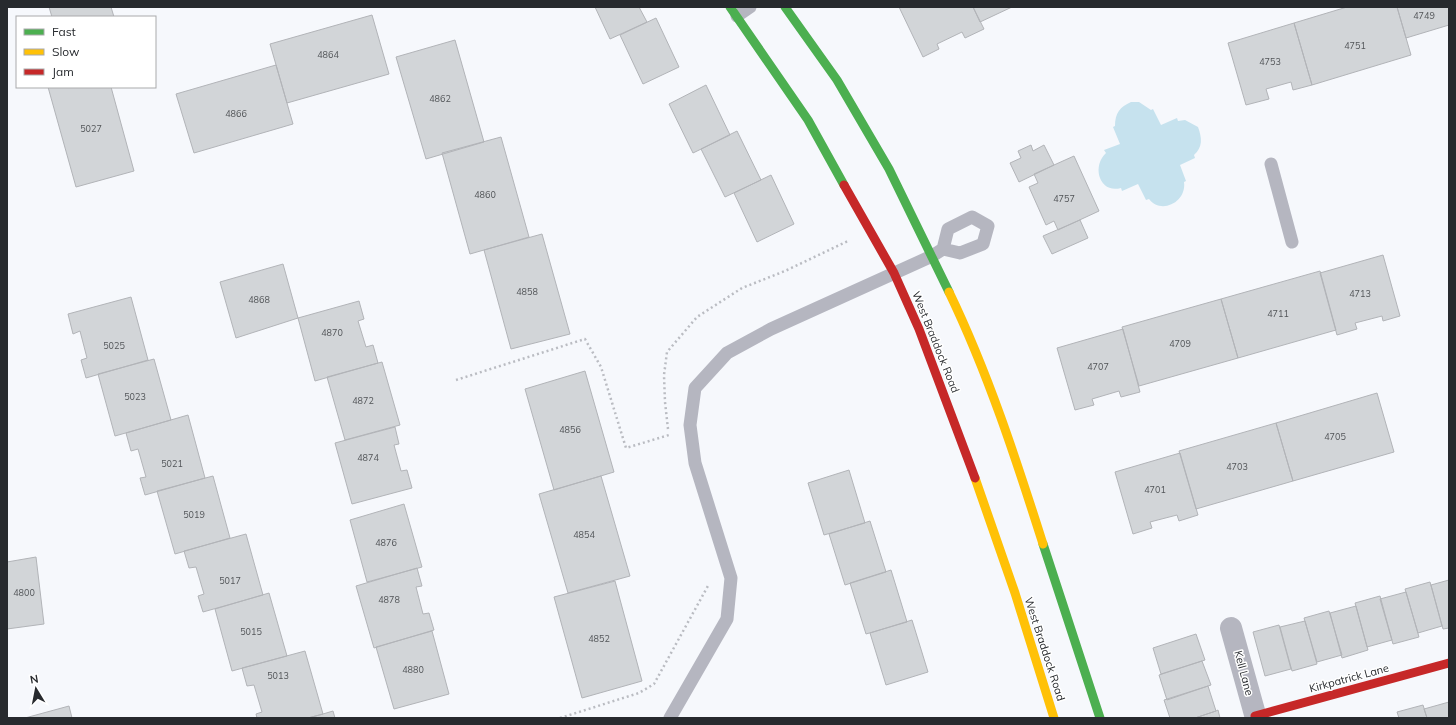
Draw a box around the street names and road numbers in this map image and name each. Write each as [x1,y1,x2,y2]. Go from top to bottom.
street label: West Braddock Road [909,289,963,395]
street label: West Braddock Road [1022,595,1068,703]
street label: Kell Lane [1231,649,1257,697]
street label: Kirkpatrick Lane [1308,661,1390,695]

